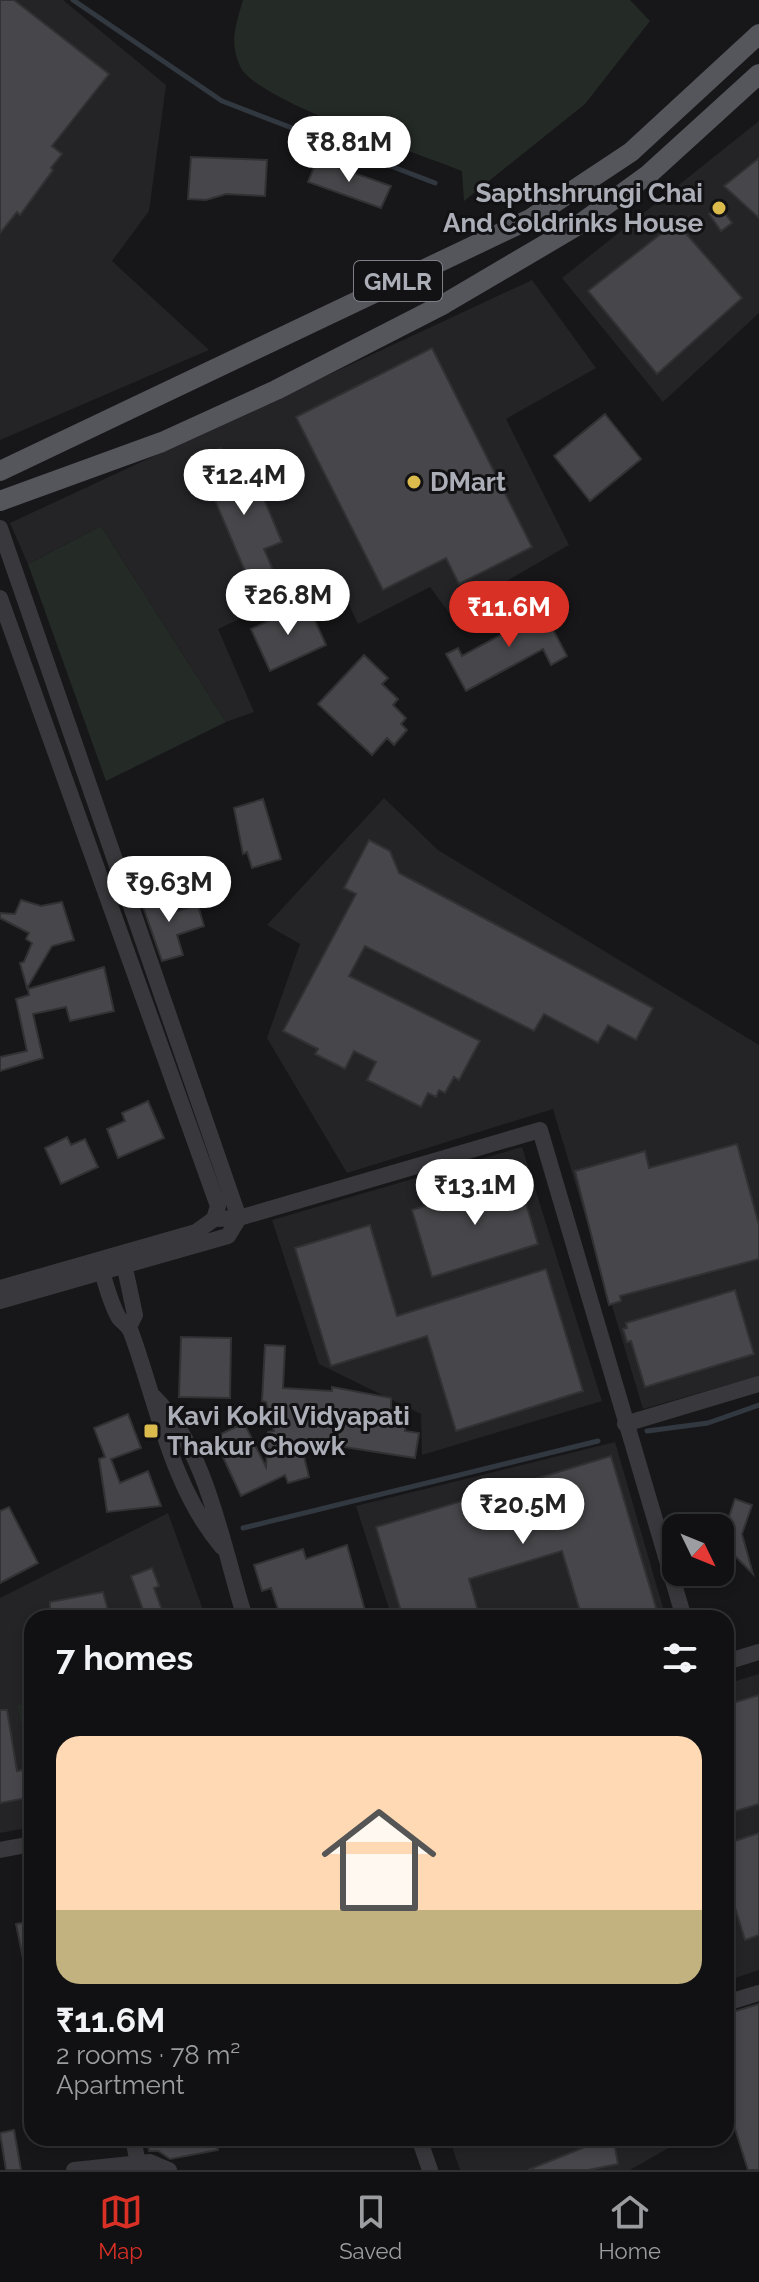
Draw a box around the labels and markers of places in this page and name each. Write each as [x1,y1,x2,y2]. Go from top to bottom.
pin: ₹8.81M [284,116,414,184]
place label: Sapthshrungi Chai And Coldrinks House [443,178,703,238]
marker: Sapthshrungi Chai And Coldrinks House [710,199,728,217]
pin: ₹12.4M [179,449,309,517]
place label: DMart [430,467,506,497]
marker: DMart [405,473,423,491]
pin: ₹26.8M [223,569,353,637]
pin: ₹11.6M [444,581,574,649]
pin: ₹9.63M [104,856,234,924]
pin: ₹13.1M [410,1159,540,1227]
place label: Kavi Kokil Vidyapati Thakur Chowk [167,1401,410,1461]
marker: Kavi Kokil Vidyapati Thakur Chowk [142,1422,160,1440]
pin: ₹20.5M [458,1478,588,1546]

